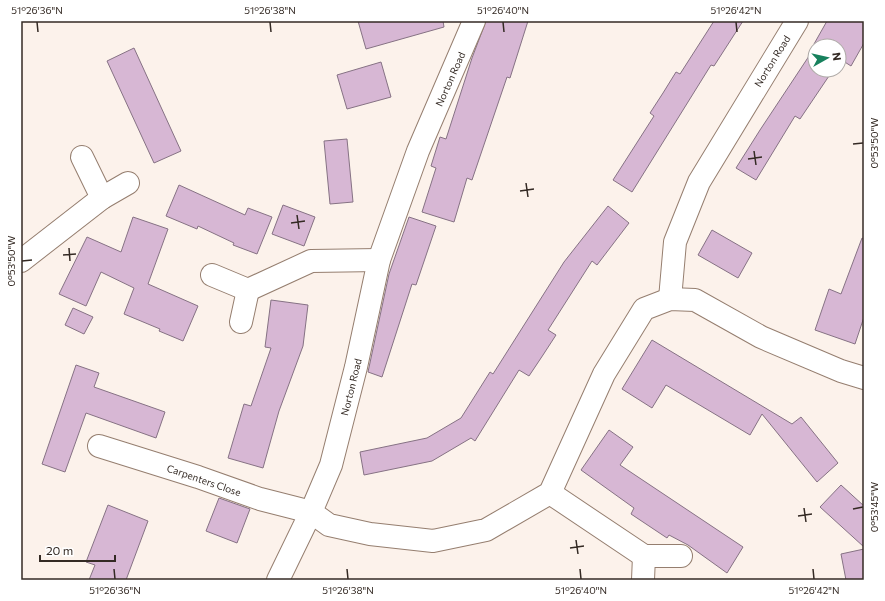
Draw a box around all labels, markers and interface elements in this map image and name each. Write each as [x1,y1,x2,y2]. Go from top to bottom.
text: 51°26'36"N [11,4,63,16]
text: 51°26'38"N [244,4,296,16]
text: 51°26'40"N [477,4,529,16]
text: 51°26'42"N [710,4,762,16]
street label: Norton Road [751,33,793,89]
north arrow [807,38,847,78]
street label: Norton Road [433,50,467,108]
text: N [830,52,844,62]
text: 0°53'50"W [868,118,880,168]
text: 0°53'50"W [5,236,17,286]
street label: Norton Road [338,357,364,417]
street label: Carpenters Close [165,462,243,498]
text: 0°53'45"W [868,482,880,532]
scale bar [40,537,115,563]
text: 20 m [46,543,73,557]
text: 51°26'36"N [89,584,141,596]
text: 51°26'38"N [322,584,374,596]
text: 51°26'40"N [555,584,607,596]
text: 51°26'42"N [788,584,840,596]

